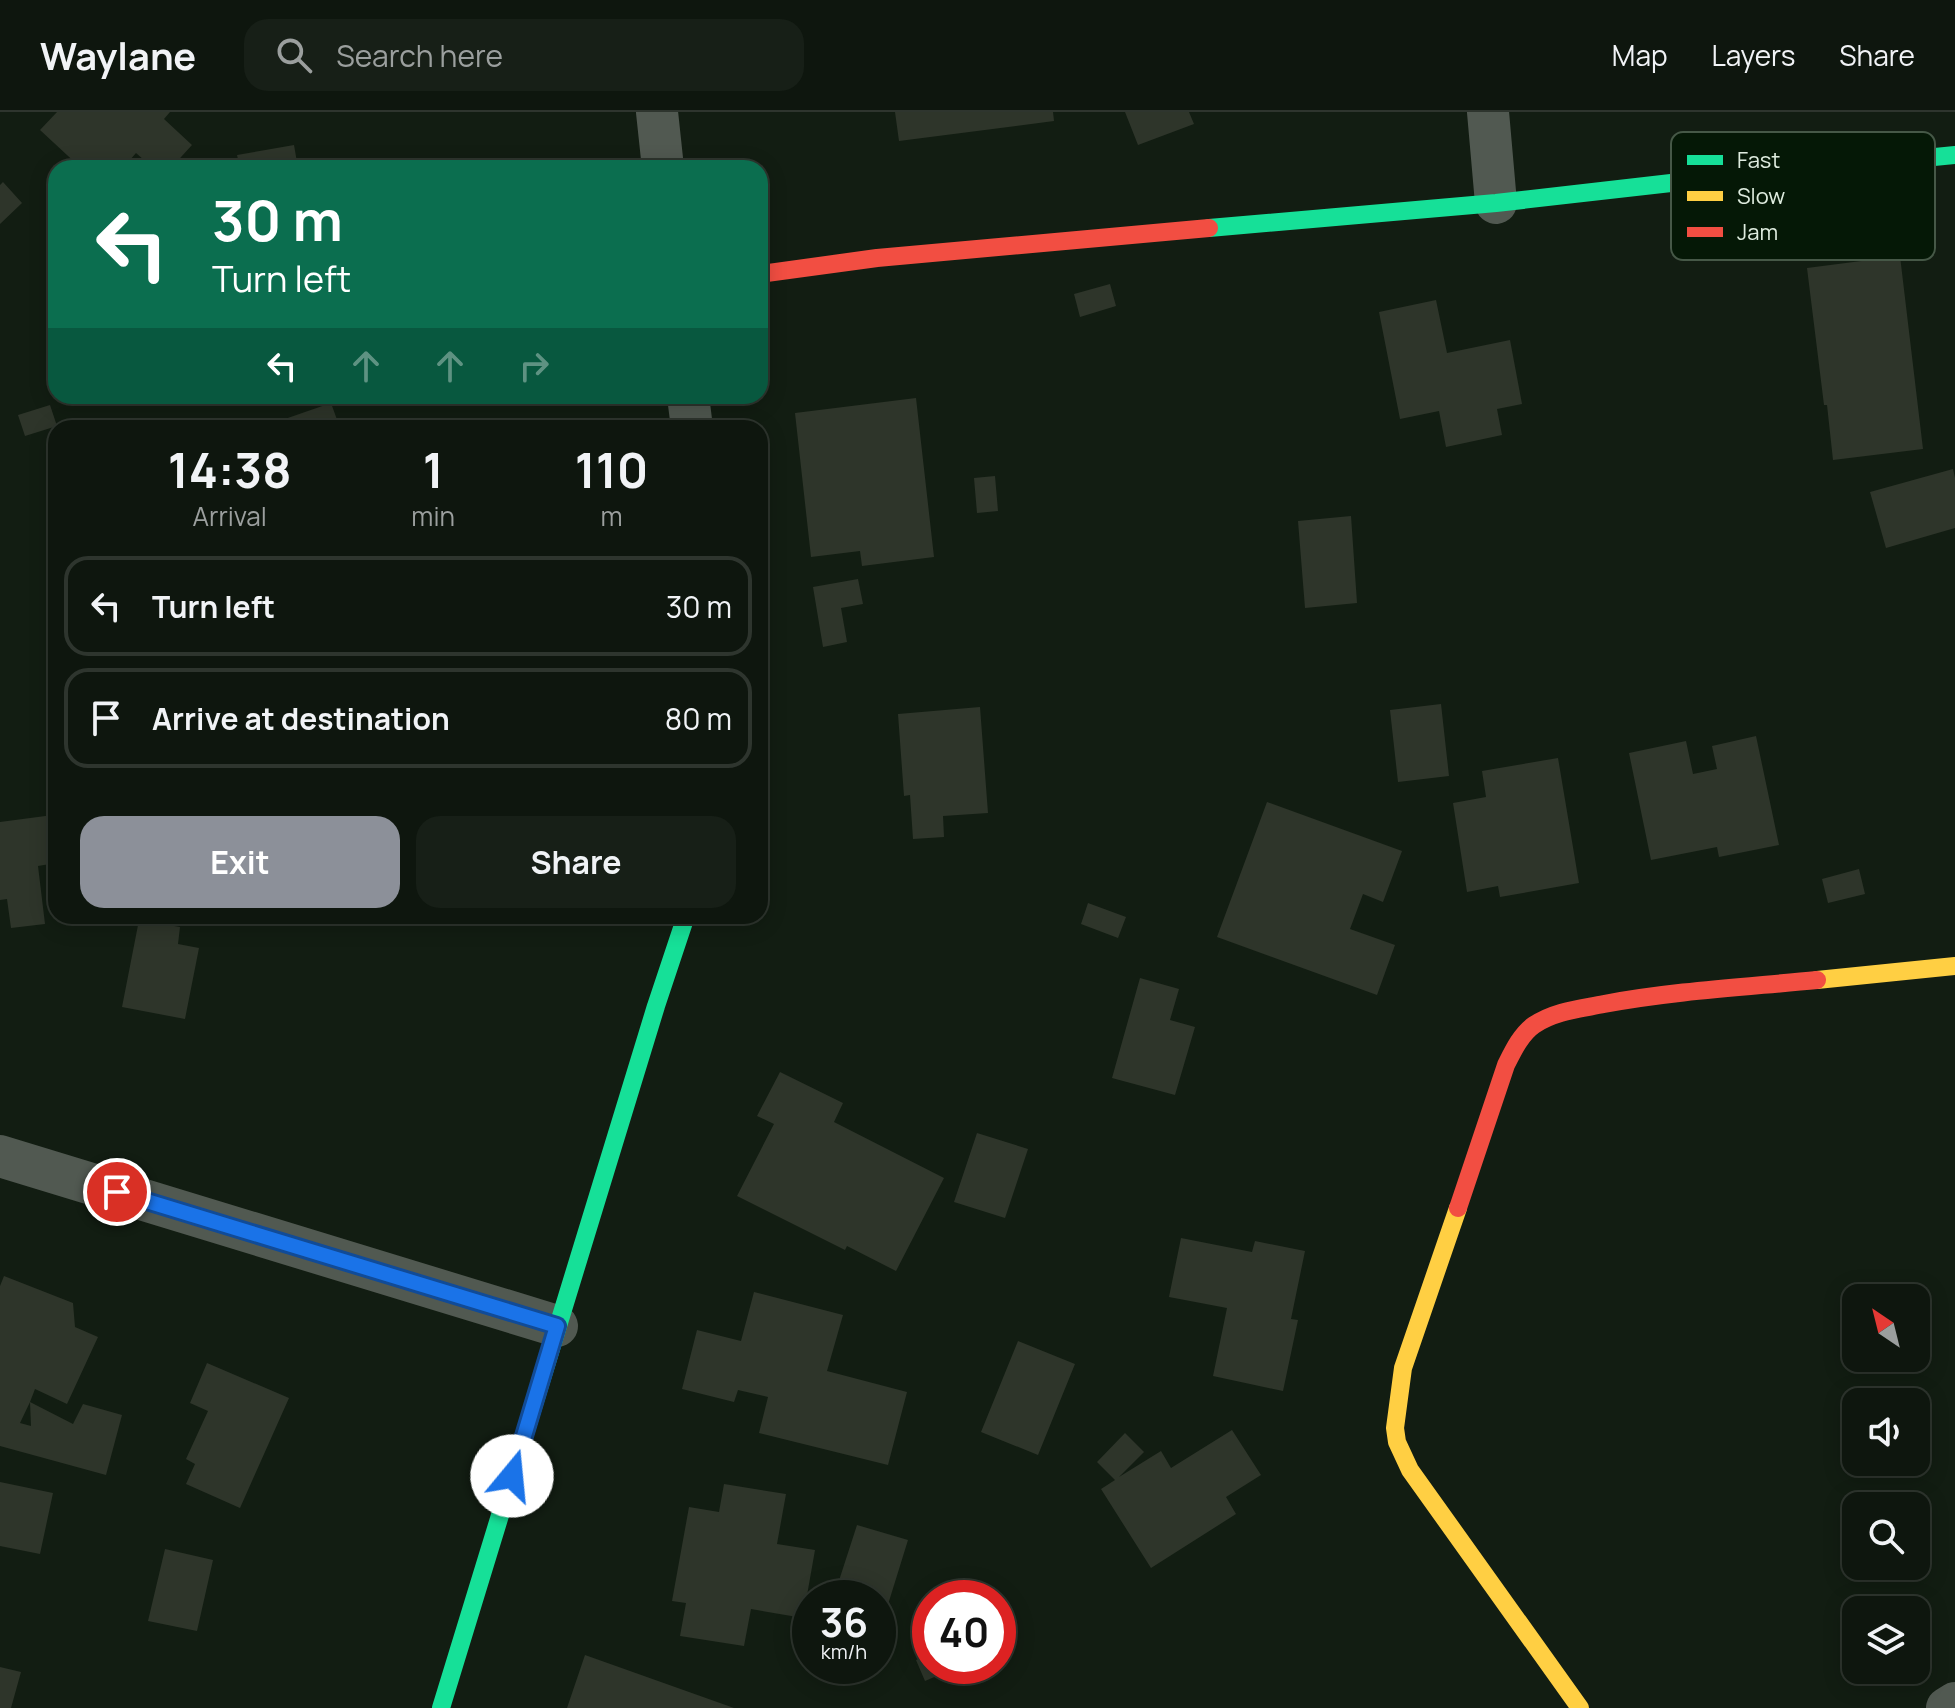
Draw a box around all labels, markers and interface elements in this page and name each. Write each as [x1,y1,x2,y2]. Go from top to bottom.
search box [244,19,804,91]
text: Waylane [40,29,196,81]
icon: search [272,33,316,77]
text: Search here [336,35,503,76]
text: Map [1612,36,1668,74]
text: Layers [1712,36,1795,74]
text: Share [1839,36,1915,74]
legend [1671,132,1935,260]
text: Fast [1737,145,1780,175]
text: 30 m [212,181,343,258]
text: Slow [1737,181,1785,211]
icon: left [80,192,184,296]
text: Jam [1737,217,1778,247]
text: Turn left [212,254,351,303]
icon: left [260,344,304,388]
icon: ahead [344,344,388,388]
icon: ahead [428,344,472,388]
icon: right [512,344,556,388]
text: 14:38 [168,437,292,502]
text: 1 [423,437,444,502]
text: 110 [575,437,648,502]
text: Arrival [193,498,267,534]
text: min [411,498,455,534]
text: m [600,498,622,534]
icon: left [84,584,128,628]
text: Turn left [152,586,275,627]
text: 30 m [666,586,732,627]
icon: arrive [84,696,128,740]
text: Arrive at destination [152,698,450,739]
text: 80 m [665,698,732,739]
button: Exit [80,816,400,908]
button: Share [416,816,736,908]
pin [83,1158,151,1226]
icon: arrive [95,1170,139,1214]
north arrow [1842,1284,1930,1372]
map controls [1842,1284,1930,1684]
button: sound [1842,1388,1930,1476]
position arrow [470,1434,554,1518]
button: search [1842,1492,1930,1580]
speed limit sign: 40 [912,1580,1016,1684]
text: 36 [820,1594,868,1649]
button: layers [1842,1596,1930,1684]
text: km/h [821,1638,867,1665]

